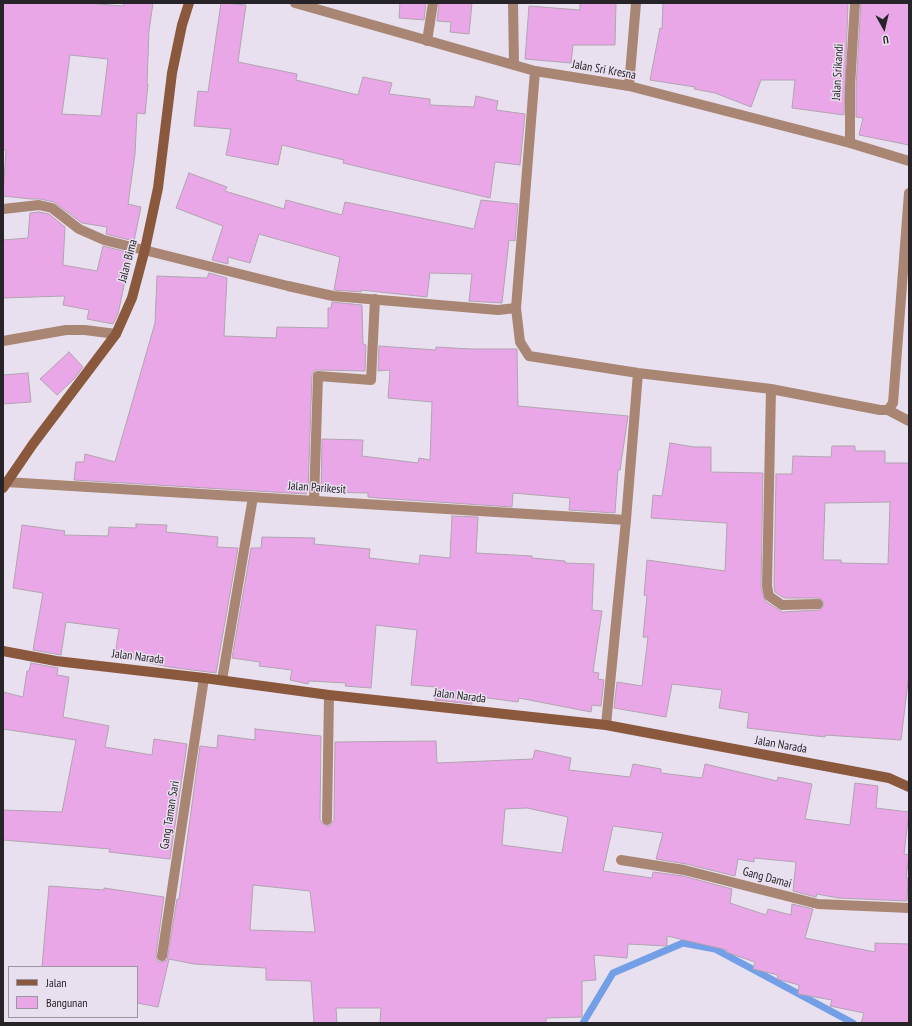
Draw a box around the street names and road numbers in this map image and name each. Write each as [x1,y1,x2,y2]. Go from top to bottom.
street label: Jalan Srikandi [829,43,847,101]
street label: Jalan Sri Kresna [571,57,637,83]
street label: Jalan Bima [115,238,141,284]
street label: Jalan Parikesit [287,479,347,497]
street label: Jalan Narada [111,647,165,667]
street label: Jalan Narada [433,686,487,706]
street label: Jalan Narada [754,733,808,757]
street label: Gang Taman Sari [157,780,183,850]
street label: Gang Damai [741,865,793,891]

